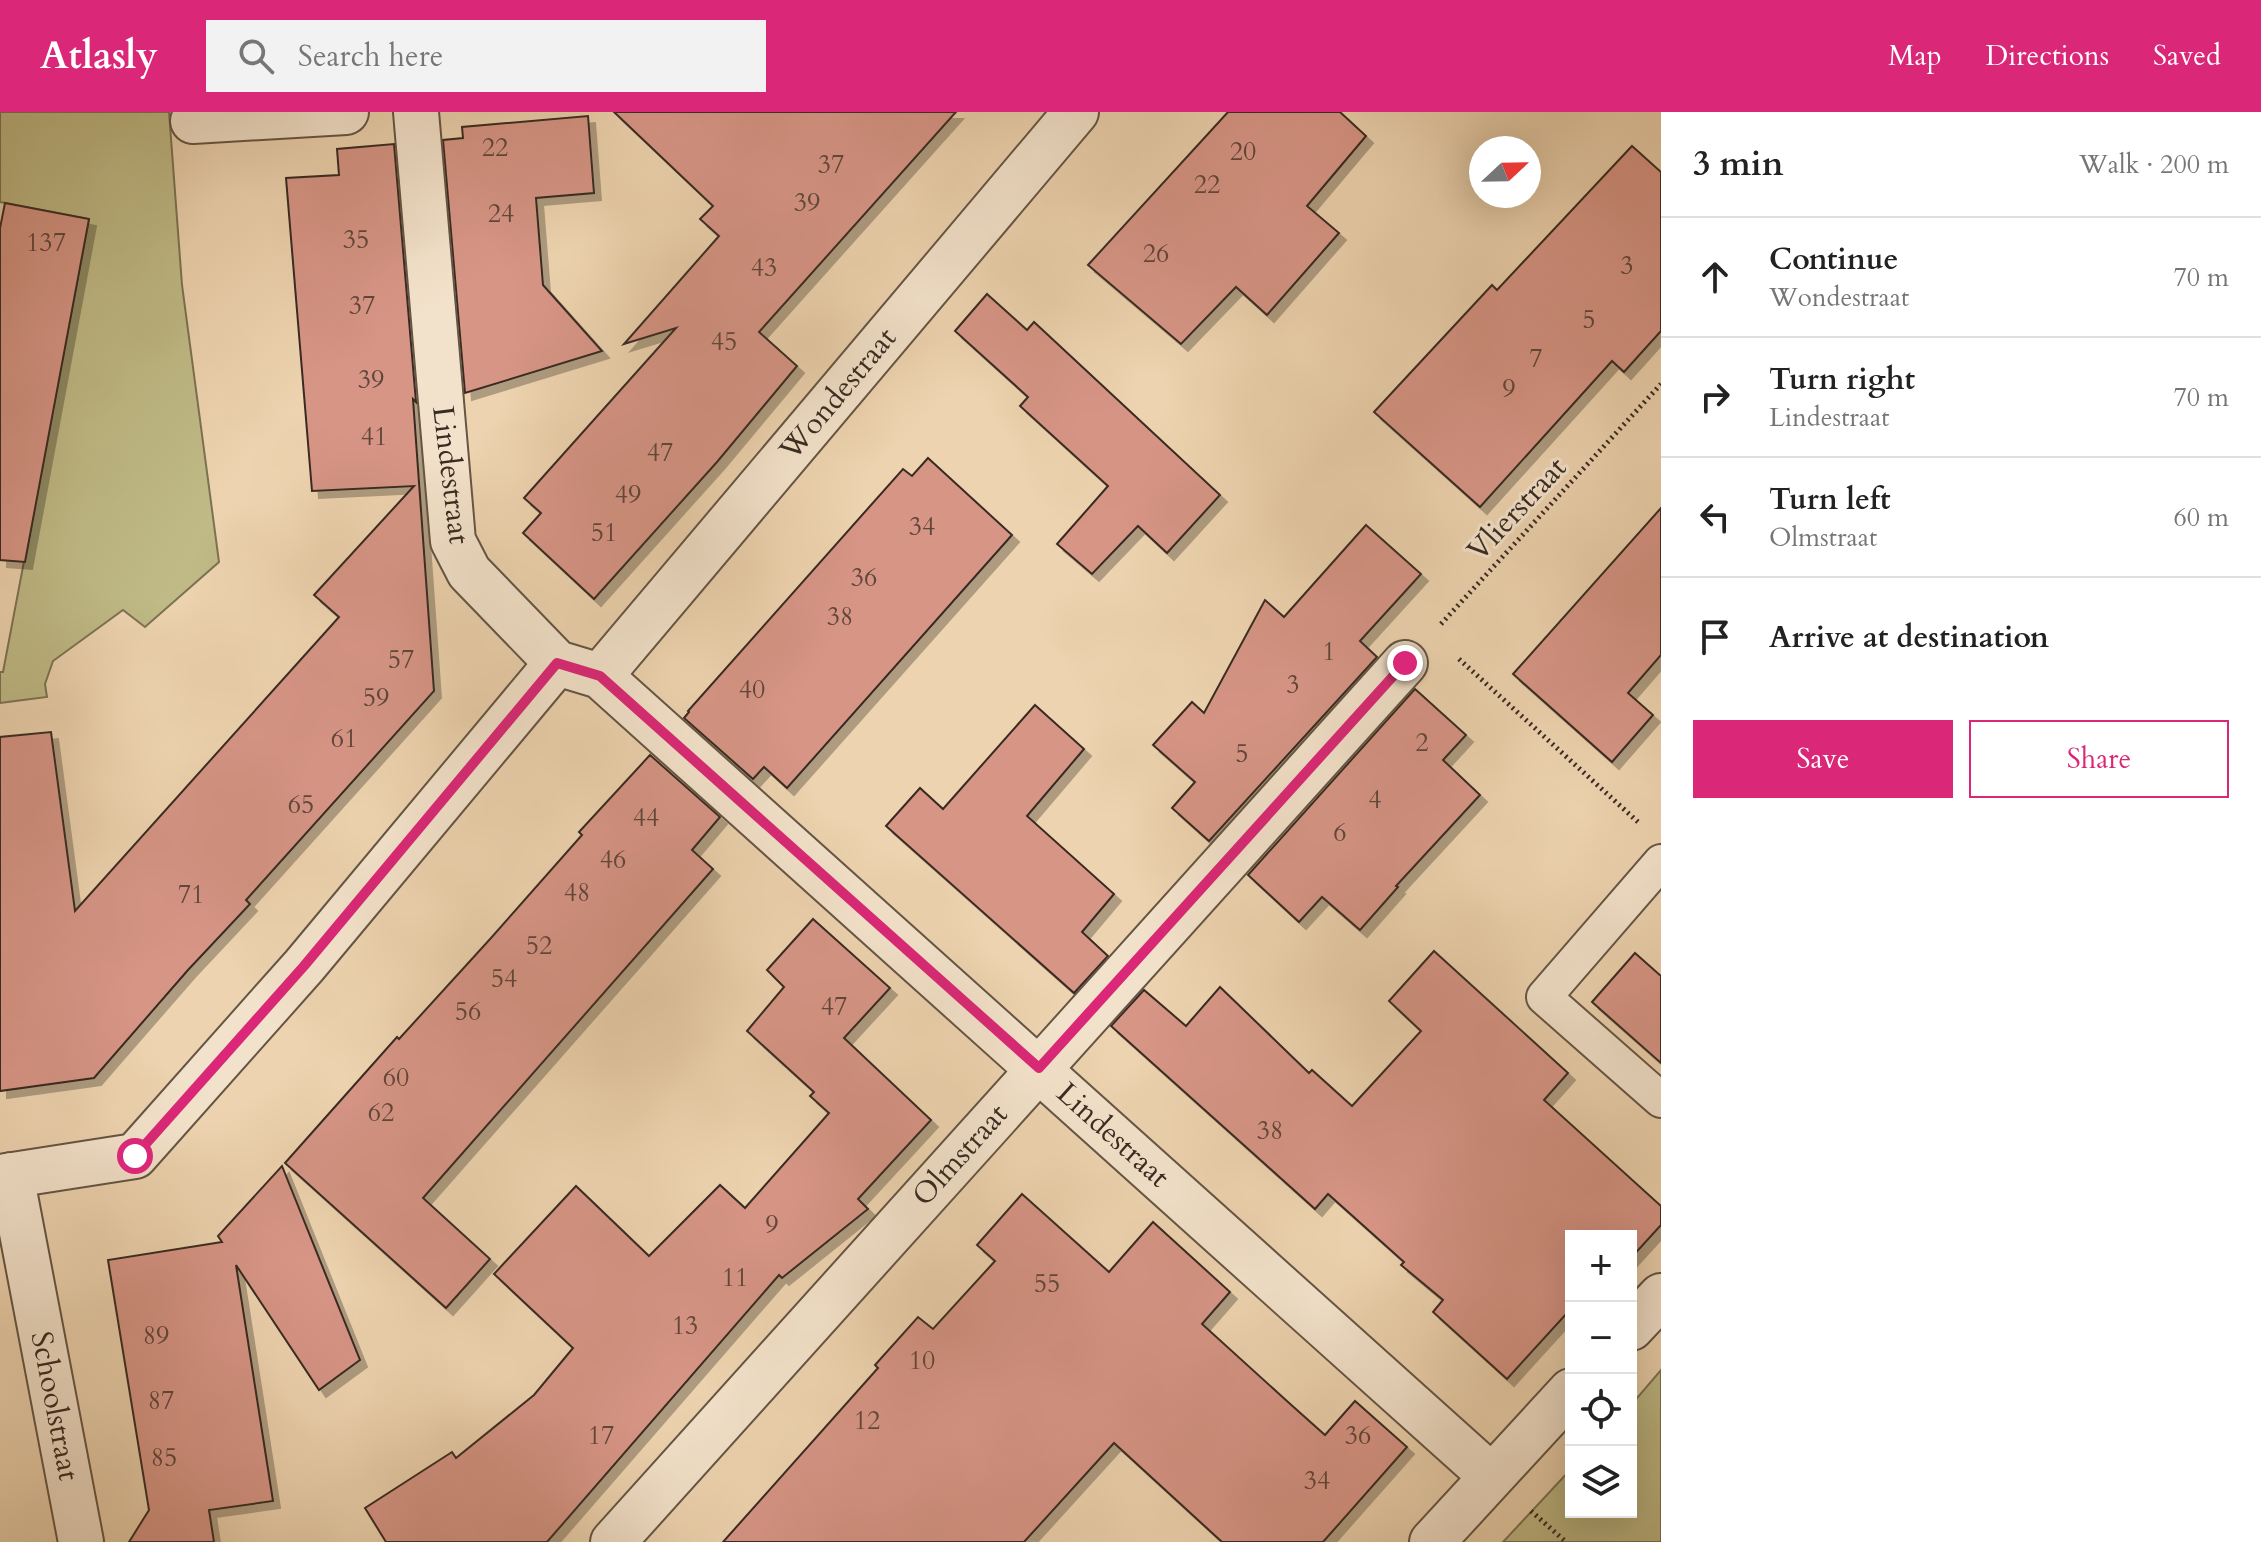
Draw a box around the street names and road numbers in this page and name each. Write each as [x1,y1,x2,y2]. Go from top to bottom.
street label: Wondestraat [770,318,906,470]
street label: Lindestraat [422,403,480,547]
street label: Vlierstraat [1458,448,1576,570]
street label: Lindestraat [1048,1073,1179,1197]
street label: Olmstraat [903,1095,1017,1215]
street label: Schoolstraat [20,1328,90,1485]

